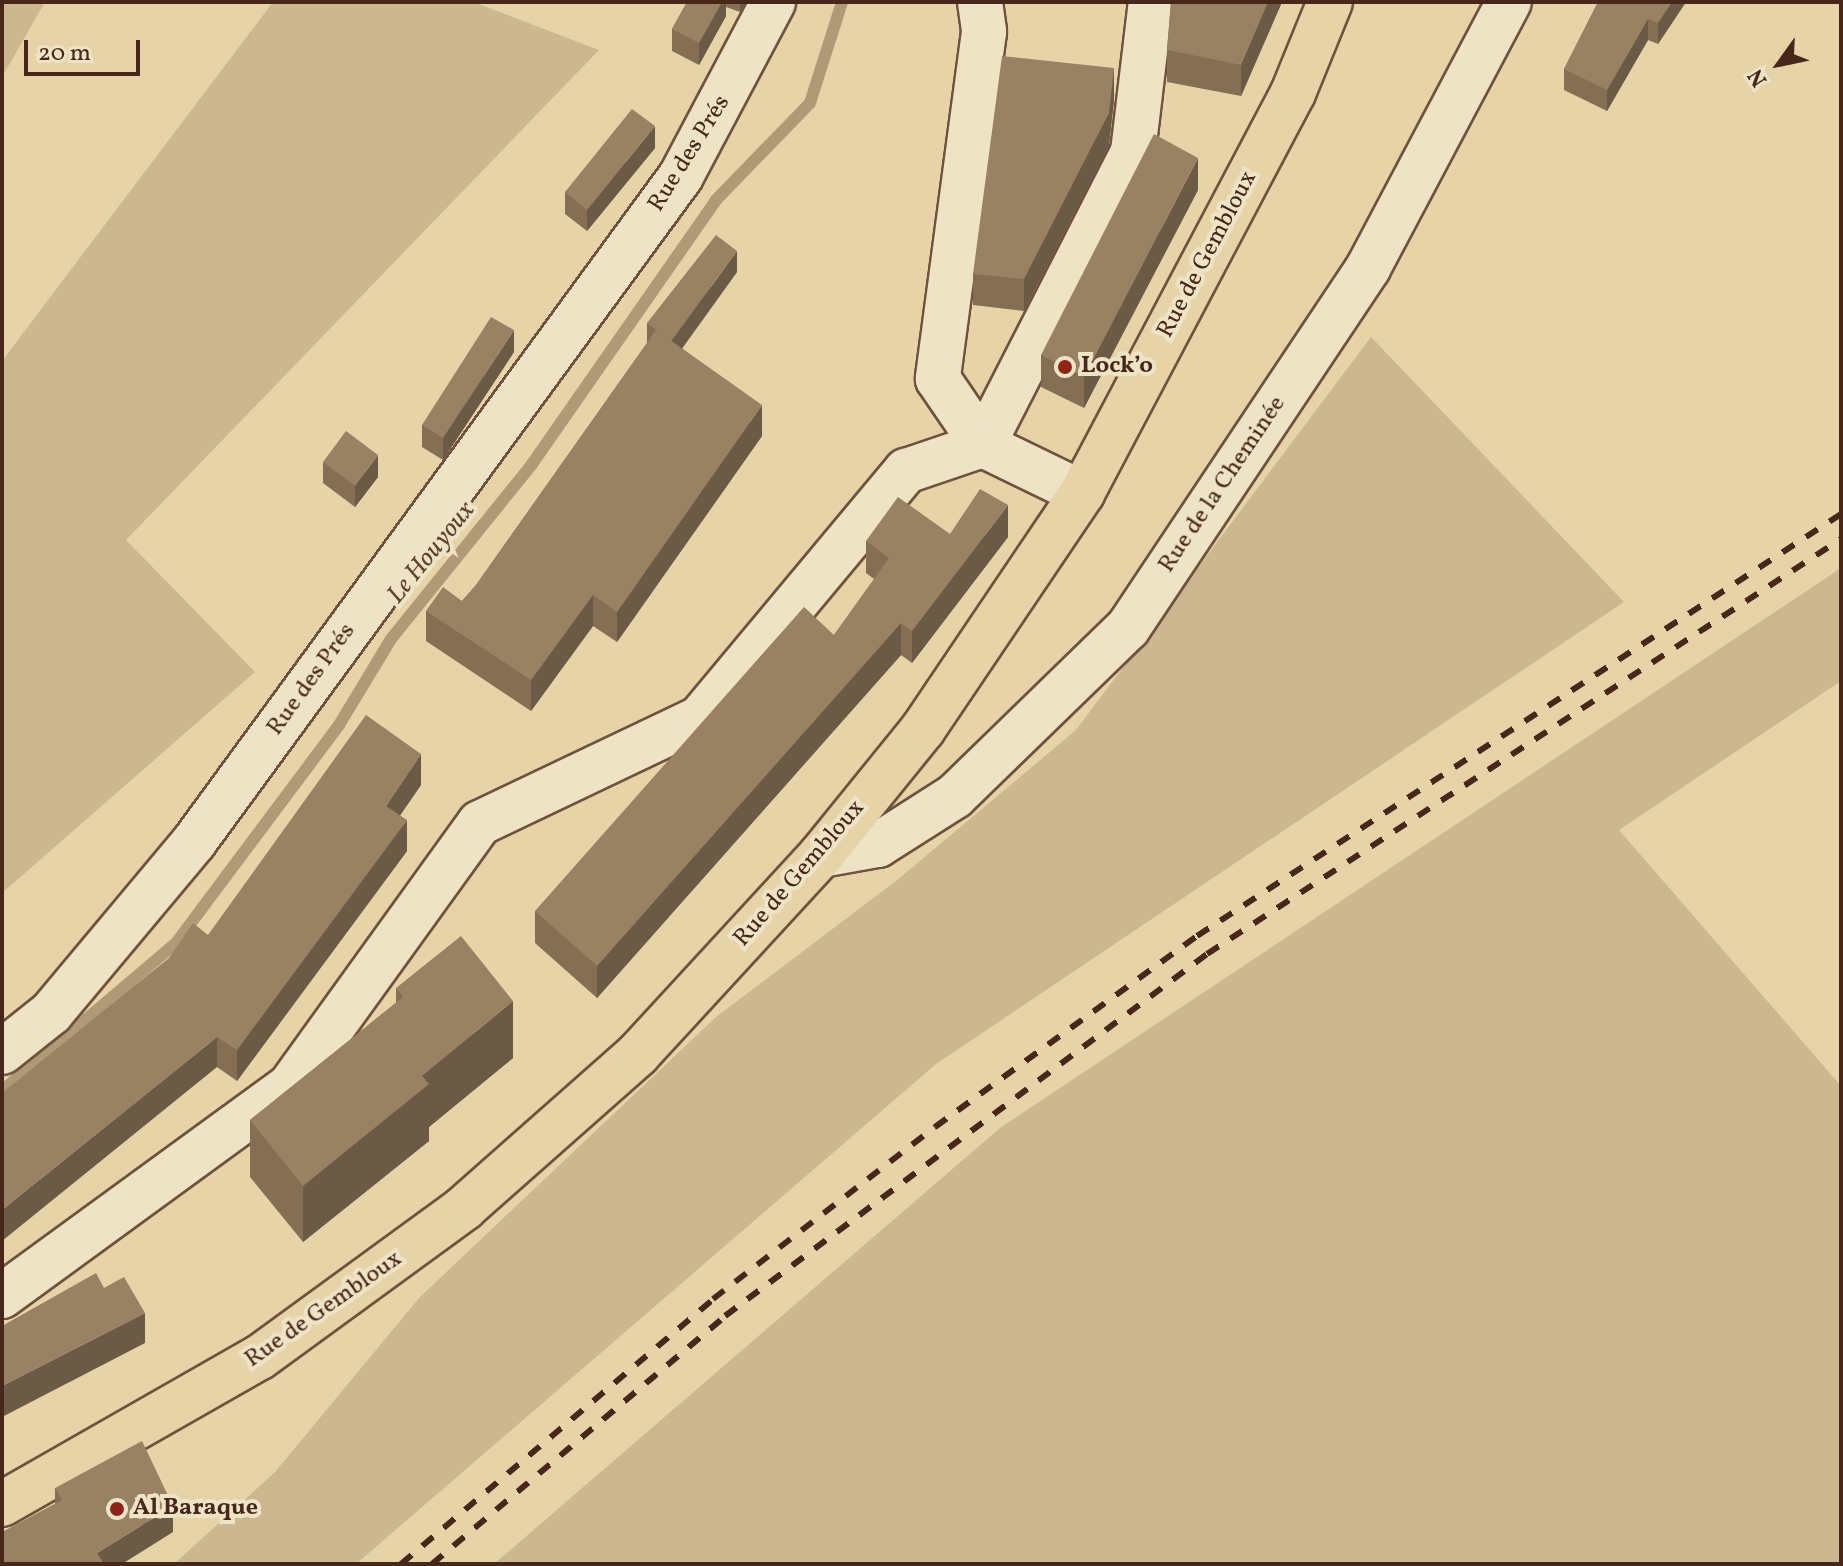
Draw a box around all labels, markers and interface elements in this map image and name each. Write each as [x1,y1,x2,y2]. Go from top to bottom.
scale bar [28,24,144,74]
north arrow [1739,24,1819,104]
text: 20 m [38,37,91,71]
text: N [1741,62,1776,92]
street label: Rue des Prés [643,90,737,218]
street label: Rue de Gembloux [1152,167,1264,343]
place label: Lock’o [1081,353,1153,381]
marker: Lock’o [1056,358,1074,376]
street label: Rue de la Cheminée [1153,391,1293,579]
water label: Le Houyoux [381,496,483,610]
street label: Rue des Prés [262,618,362,742]
street label: Rue de Gembloux [728,795,872,953]
street label: Rue de Gembloux [240,1245,408,1375]
place label: Al Baraque [133,1495,258,1523]
marker: Al Baraque [108,1500,126,1518]

